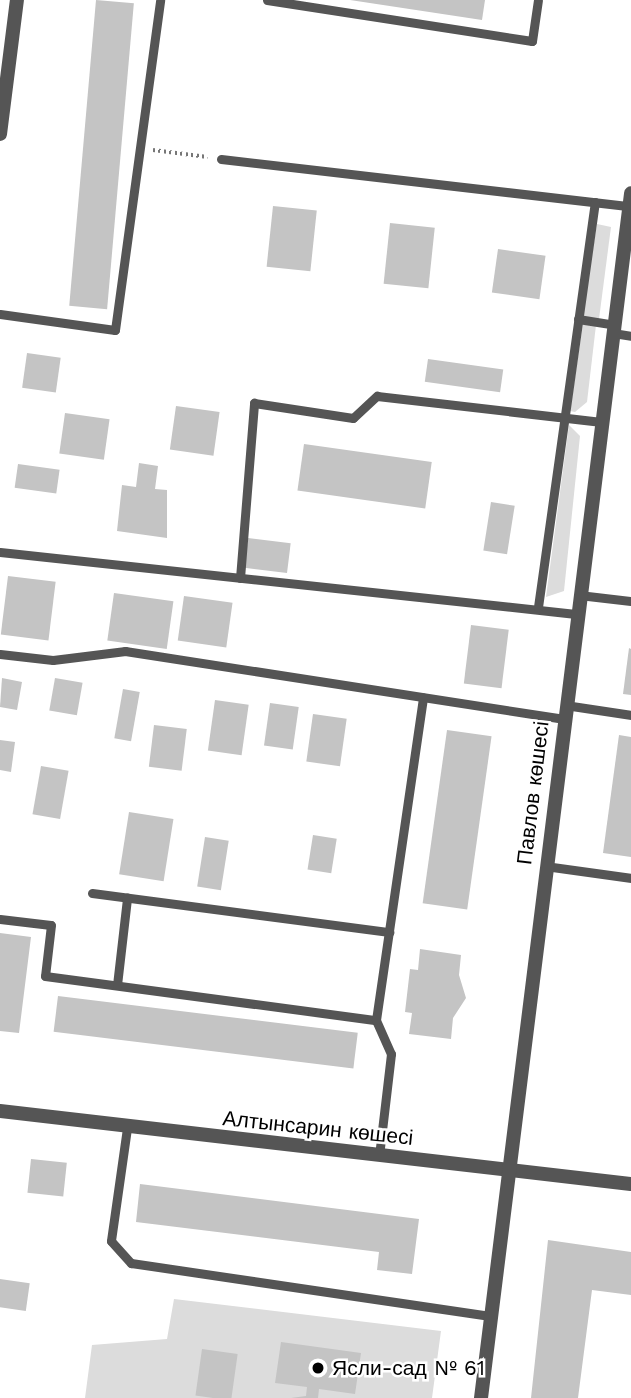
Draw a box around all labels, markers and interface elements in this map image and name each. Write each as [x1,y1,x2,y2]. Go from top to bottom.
street label: Павлов көшесі [512,720,554,866]
street label: Алтынсарин көшесі [221,1105,415,1151]
place label: Ясли-сад № 61 [332,1355,485,1381]
marker: Ясли-сад № 61 [310,1360,326,1376]

